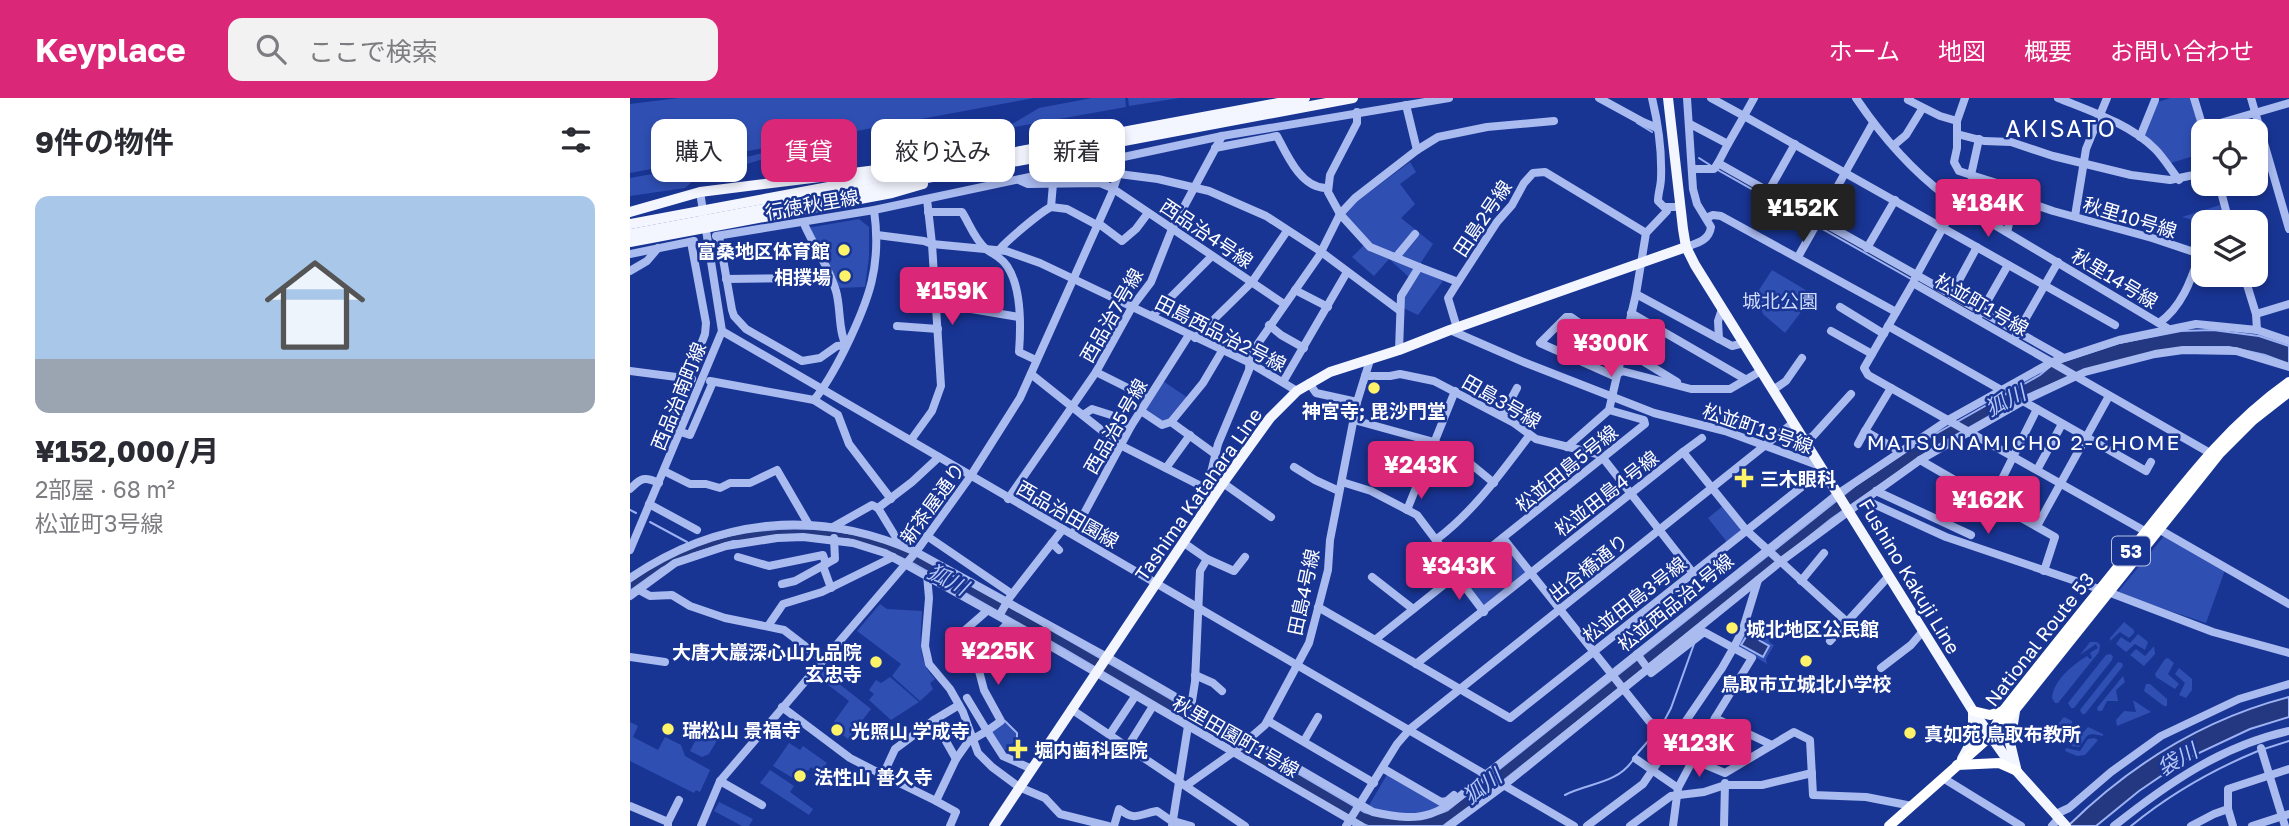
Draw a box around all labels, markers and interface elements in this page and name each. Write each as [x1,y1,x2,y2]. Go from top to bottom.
search box [228,18,718,81]
text: Keyplace [35,30,186,69]
icon: search [252,30,290,68]
text: ここで検索 [308,36,438,67]
text: ホーム [1829,36,1900,65]
text: 地図 [1938,36,1986,65]
text: 概要 [2024,36,2072,65]
text: お問い合わせ [2110,36,2254,65]
district label: AKISATO [2005,114,2117,142]
chip: 購入 [651,119,747,182]
chip: 賃貸 [761,119,857,182]
chip: 絞り込み [871,119,1015,182]
chip: 新着 [1029,119,1125,182]
map controls [2191,119,2268,287]
button: locate [2191,119,2268,196]
icon: filters [557,121,595,159]
text: 9件の物件 [35,124,174,160]
street label: 田島2号線 [1448,175,1516,261]
pin: ¥184K [1939,180,2037,239]
street label: 行徳秋里線 [763,184,861,224]
pin: ¥152K [1754,184,1852,244]
text: ¥184K [1952,188,2024,216]
street label: 秋里10号線 [2080,192,2180,242]
text: ¥152K [1767,193,1839,221]
street label: 西品治4号線 [1156,194,1258,272]
button: layers [2191,210,2268,287]
place label: 富桑地区体育館 [697,239,830,262]
icon: home [252,242,378,368]
marker: 富桑地区体育館 [836,242,852,258]
street label: 秋里14号線 [2068,243,2162,313]
street label: 西品治7号線 [1075,264,1147,366]
place label: 相撲場 [774,265,831,288]
marker: 相撲場 [837,268,853,284]
pin: ¥159K [903,268,1001,327]
street label: 松並町1号線 [1931,268,2033,340]
text: ¥159K [916,276,988,304]
park label: 城北公園 [1742,289,1818,312]
street label: 田島西品治2号線 [1152,290,1290,376]
pin: ¥300K [1562,320,1660,379]
text: ¥300K [1573,328,1649,356]
street label: 西品治南町線 [646,339,710,453]
street label: 田島3号線 [1459,369,1545,433]
street label: 西品治5号線 [1079,374,1151,478]
water label: 狐川 [1980,378,2031,421]
marker: 神宮寺; 毘沙門堂 [1366,380,1382,396]
street label: 松並町13号線 [1700,398,1816,458]
place label: 神宮寺; 毘沙門堂 [1302,399,1446,422]
street label: Tashima Katahara Line [1130,403,1266,585]
street label: 松並田島5号線 [1510,420,1622,516]
district label: MATSUNAMICHO 2-CHOME [1867,429,2181,455]
text: ¥152,000/月 [35,433,219,469]
pin: ¥243K [1372,442,1470,501]
street label: 松並田島4号線 [1549,445,1663,541]
text: ¥243K [1384,450,1458,478]
street label: 新茶屋通り [895,458,969,548]
place label: 三木眼科 [1760,467,1836,490]
marker: 三木眼科 [1734,468,1754,488]
text: 2部屋 · 68 m² [35,475,175,503]
street label: 西品治田園線 [1013,476,1123,552]
pin: ¥162K [1939,476,2037,536]
text: ¥162K [1952,485,2024,513]
street label: Fushino Kakuji Line [1855,494,1965,658]
text: 松並町3号線 [35,509,163,537]
street label: 出合橋通り [1543,529,1633,605]
road number: 53 [2112,536,2150,565]
pin: ¥343K [1410,542,1508,602]
street label: 田島4号線 [1283,547,1323,637]
street label: 松並西品治1号線 [1613,548,1737,656]
text: ¥343K [1422,551,1496,579]
street label: 松並田島3号線 [1578,551,1690,647]
water label: 狐川 [923,558,974,601]
street label: National Route 53 [1980,568,2098,710]
place label: 城北地区公民館 [1746,617,1879,640]
marker: 城北地区公民館 [1724,620,1740,636]
pin: ¥225K [949,628,1047,687]
text: ¥225K [961,636,1035,664]
place label: 大唐大巖深心山九品院 玄忠寺 [672,640,862,685]
marker: 鳥取市立城北小学校 [1798,653,1814,669]
marker: 大唐大巖深心山九品院 玄忠寺 [868,654,884,670]
place label: 鳥取市立城北小学校 [1720,672,1892,695]
street label: 秋里田園町1号線 [1169,690,1303,782]
place label: 瑞松山 景福寺 [682,718,801,741]
place label: 光照山 学成寺 [851,719,970,742]
pin: ¥123K [1650,720,1748,779]
marker: 瑞松山 景福寺 [660,721,676,737]
marker: 光照山 学成寺 [829,722,845,738]
place label: 真如苑 鳥取布教所 [1924,722,2081,745]
marker: 真如苑 鳥取布教所 [1902,725,1918,741]
text: ¥123K [1663,728,1735,756]
water label: 袋川 [2152,736,2203,781]
place label: 堀内歯科医院 [1034,738,1148,761]
marker: 堀内歯科医院 [1008,739,1028,759]
water label: 狐川 [1457,762,1508,809]
place label: 法性山 善久寺 [814,765,933,788]
marker: 法性山 善久寺 [792,768,808,784]

